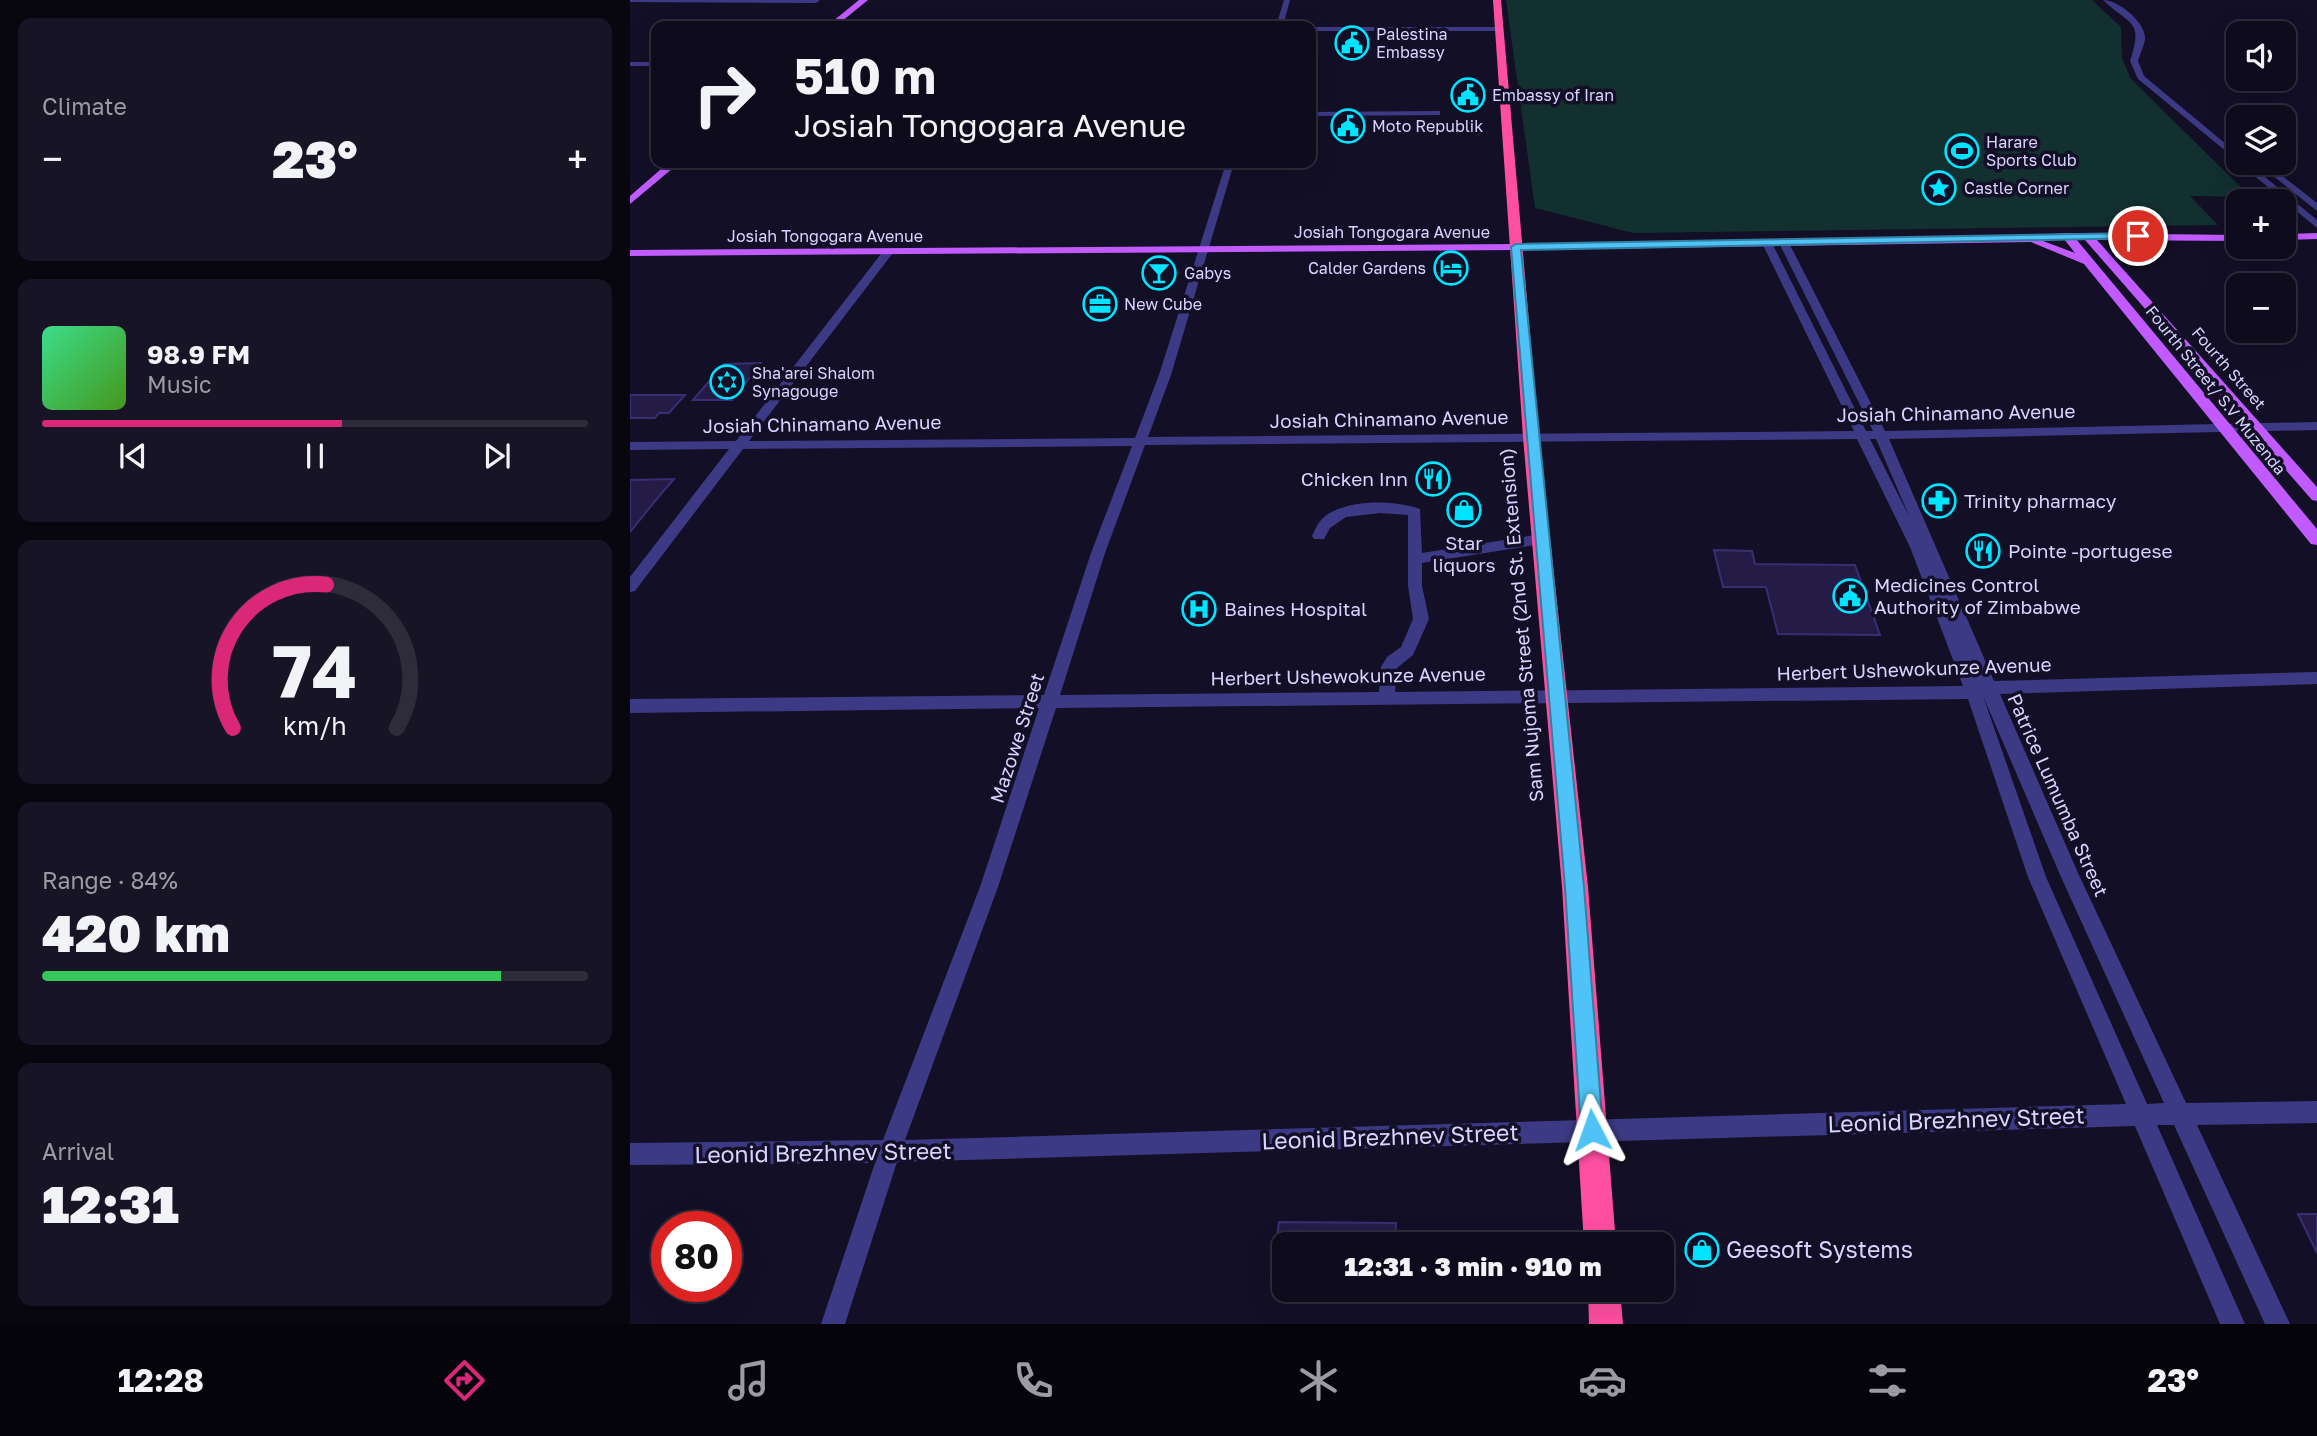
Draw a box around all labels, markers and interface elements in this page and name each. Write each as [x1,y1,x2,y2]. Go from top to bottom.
map controls [2226,21,2296,343]
button: sound [2226,21,2296,91]
public building icon: Palestina Embassy [1333,24,1371,62]
place label: Palestina Embassy [1376,24,1448,62]
text: 510 m [794,46,936,105]
icon: right [679,49,770,140]
public building icon: Embassy of Iran [1449,76,1487,114]
place label: Embassy of Iran [1492,85,1614,105]
text: Climate [42,92,127,120]
button: layers [2226,105,2296,175]
text: Josiah Tongogara Avenue [794,106,1186,144]
public building icon: Moto Republik [1329,107,1367,145]
place label: Moto Republik [1372,116,1483,136]
text: 23° [272,127,358,189]
sports icon: Harare Sports Club [1943,132,1981,170]
place label: Harare Sports Club [1986,132,2077,170]
text: − [42,136,63,181]
text: + [567,136,588,181]
place icon: Castle Corner [1920,169,1958,207]
place label: Castle Corner [1964,178,2069,198]
button: + [2226,189,2296,259]
pin [2108,206,2168,266]
icon: arrive [2119,217,2157,255]
street label: Josiah Tongogara Avenue [1294,222,1490,242]
street label: Josiah Tongogara Avenue [727,226,923,246]
hotel icon: Calder Gardens [1432,249,1470,287]
bar icon: Gabys [1140,254,1178,292]
place label: Calder Gardens [1308,258,1426,278]
place label: Gabys [1184,263,1231,283]
button: − [2226,273,2296,343]
office icon: New Cube [1081,285,1119,323]
place label: New Cube [1124,294,1202,314]
street label: Fourth Street/ S.V Muzenda [2142,301,2290,479]
street label: Fourth Street [2188,323,2270,413]
text: 98.9 FM [147,339,250,370]
synagogue icon: Sha'arei Shalom Synagouge [708,363,746,401]
place label: Sha'arei Shalom Synagouge [752,363,875,401]
text: Music [147,370,212,398]
street label: Josiah Chinamano Avenue [1836,399,2076,426]
street label: Josiah Chinamano Avenue [1269,405,1509,432]
street label: Josiah Chinamano Avenue [702,410,942,437]
icon: previous [114,437,152,475]
icon: pause [296,437,334,475]
icon: next [478,437,516,475]
street label: Sam Nujoma Street (2nd St. Extension) [1494,447,1547,803]
restaurant icon: Chicken Inn [1414,460,1452,498]
place label: Chicken Inn [1301,467,1408,490]
pharmacy icon: Trinity pharmacy [1920,482,1958,520]
place label: Trinity pharmacy [1964,489,2117,512]
shop icon: Star liquors [1445,491,1483,529]
place label: Star liquors [1432,531,1496,576]
restaurant icon: Pointe -portugese [1964,532,2002,570]
place label: Pointe -portugese [2008,539,2173,562]
place label: Medicines Control Authority of Zimbabwe [1874,573,2081,618]
public building icon: Medicines Control Authority of Zimbabwe [1831,577,1869,615]
hospital icon: Baines Hospital [1180,590,1218,628]
place label: Baines Hospital [1224,597,1367,620]
text: 74 [272,627,358,714]
street label: Herbert Ushewokunze Avenue [1776,652,2052,685]
street label: Herbert Ushewokunze Avenue [1210,662,1486,689]
street label: Mazowe Street [985,670,1048,806]
street label: Patrice Lumumba Street [2003,690,2114,900]
text: km/h [283,710,347,741]
text: Range · 84% [42,866,178,894]
text: 420 km [42,901,230,963]
position arrow [1555,1093,1629,1167]
street label: Leonid Brezhnev Street [1827,1101,2085,1137]
street label: Leonid Brezhnev Street [1261,1118,1519,1154]
street label: Leonid Brezhnev Street [694,1136,952,1168]
text: Arrival [42,1137,114,1165]
text: 12:31 [42,1172,179,1234]
speed limit sign: 80 [651,1211,742,1302]
shop icon: Geesoft Systems [1683,1231,1721,1269]
place label: Geesoft Systems [1726,1235,1913,1263]
text: 12:31 · 3 min · 910 m [1344,1251,1602,1282]
icon: directions [440,1356,489,1405]
icon: music [724,1356,773,1405]
icon: phone [1009,1356,1058,1405]
icon: climate [1294,1356,1343,1405]
icon: car [1578,1356,1627,1405]
icon: filters [1863,1356,1912,1405]
text: 12:28 [118,1361,204,1399]
text: 23° [2148,1361,2199,1399]

